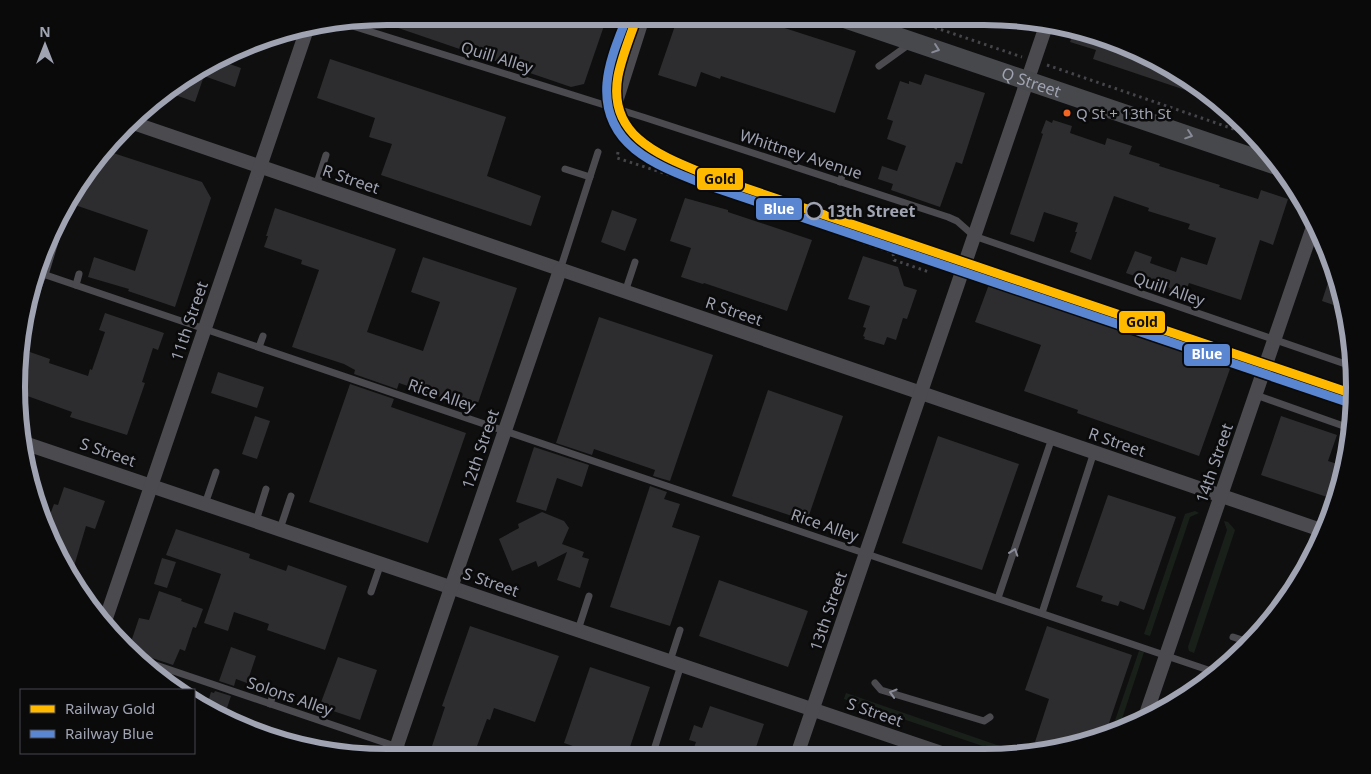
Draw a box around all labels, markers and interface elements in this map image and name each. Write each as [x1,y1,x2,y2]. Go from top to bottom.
north arrow [20,20,70,70]
text: N [39,22,51,41]
street label: Quill Alley [458,36,537,79]
one-way arrow [931,44,939,54]
street label: Q Street [999,62,1064,102]
place label: Q St + 13th St [1076,103,1172,123]
marker: Q St + 13th St [1062,108,1072,118]
street label: Whittney Avenue [737,124,865,184]
one-way arrow [1184,130,1193,140]
street label: R Street [320,159,383,199]
line badge: Gold [696,167,744,191]
text: Gold [704,169,736,188]
line badge: Blue [755,197,803,221]
text: Blue [764,199,794,218]
place label: 13th Street [827,200,916,222]
marker: 13th Street [805,202,823,220]
street label: Quill Alley [1130,267,1208,312]
street label: 11th Street [165,278,213,364]
street label: R Street [703,291,766,331]
line badge: Gold [1118,310,1166,334]
text: Gold [1126,312,1158,331]
line badge: Blue [1183,343,1231,367]
text: Blue [1192,344,1222,363]
street label: Rice Alley [405,373,480,417]
street label: 12th Street [456,406,504,492]
street label: 14th Street [1190,420,1238,506]
street label: R Street [1086,422,1149,462]
street label: S Street [77,432,139,472]
street label: Rice Alley [788,503,863,547]
one-way arrow [1008,549,1018,557]
street label: S Street [460,562,522,602]
street label: 13th Street [804,568,852,654]
street label: Solons Alley [244,671,337,721]
legend [20,689,195,754]
one-way arrow [889,689,897,699]
street label: S Street [844,692,906,732]
text: Railway Gold [65,698,155,718]
text: Railway Blue [65,723,154,743]

